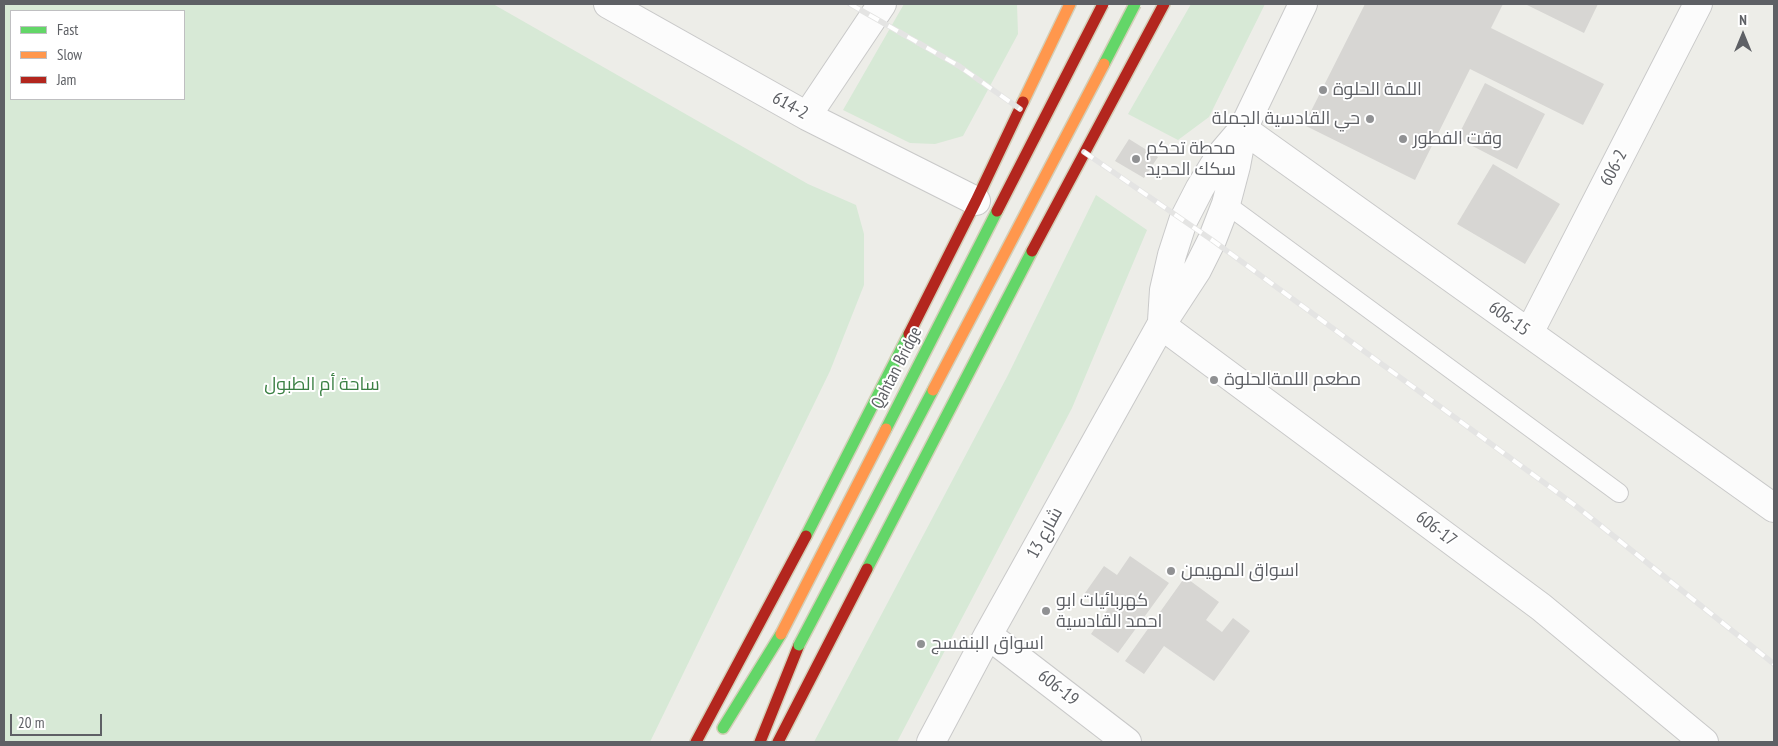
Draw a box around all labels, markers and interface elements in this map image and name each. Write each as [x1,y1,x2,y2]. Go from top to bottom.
legend [10,10,185,100]
north arrow [1718,10,1768,60]
text: N [1739,11,1747,29]
text: Fast [57,20,78,39]
text: Slow [57,45,82,64]
text: Jam [57,70,76,89]
place label: اللمة الحلوة [1333,79,1422,101]
marker: اللمة الحلوة [1317,84,1329,96]
street label: 614-2 [768,87,812,125]
place label: حي القادسية الجملة [1212,108,1360,130]
marker: حي القادسية الجملة [1364,113,1376,125]
place label: وقت الفطور [1413,128,1502,150]
marker: وقت الفطور [1397,133,1409,145]
place label: محطة تحكم سكك الحديد [1146,138,1236,180]
street label: 606-2 [1596,146,1632,190]
marker: محطة تحكم سكك الحديد [1130,153,1142,165]
street label: 606-15 [1484,297,1534,341]
street label: Qahtan Bridge [867,323,927,413]
place label: مطعم اللمةالحلوة [1224,369,1361,391]
park label: ساحة أم الطبول [264,374,380,396]
marker: مطعم اللمةالحلوة [1208,374,1220,386]
street label: شارع 13 [1022,504,1068,562]
street label: 606-17 [1411,507,1461,551]
place label: اسواق المهيمن [1181,560,1299,582]
marker: اسواق المهيمن [1165,565,1177,577]
place label: كهربائيات ابو احمد القادسية [1056,590,1162,632]
marker: كهربائيات ابو احمد القادسية [1040,605,1052,617]
place label: اسواق البنفسج [931,633,1044,655]
marker: اسواق البنفسج [915,638,927,650]
street label: 606-19 [1033,665,1083,711]
scale bar [12,704,105,736]
text: 20 m [18,713,44,732]

